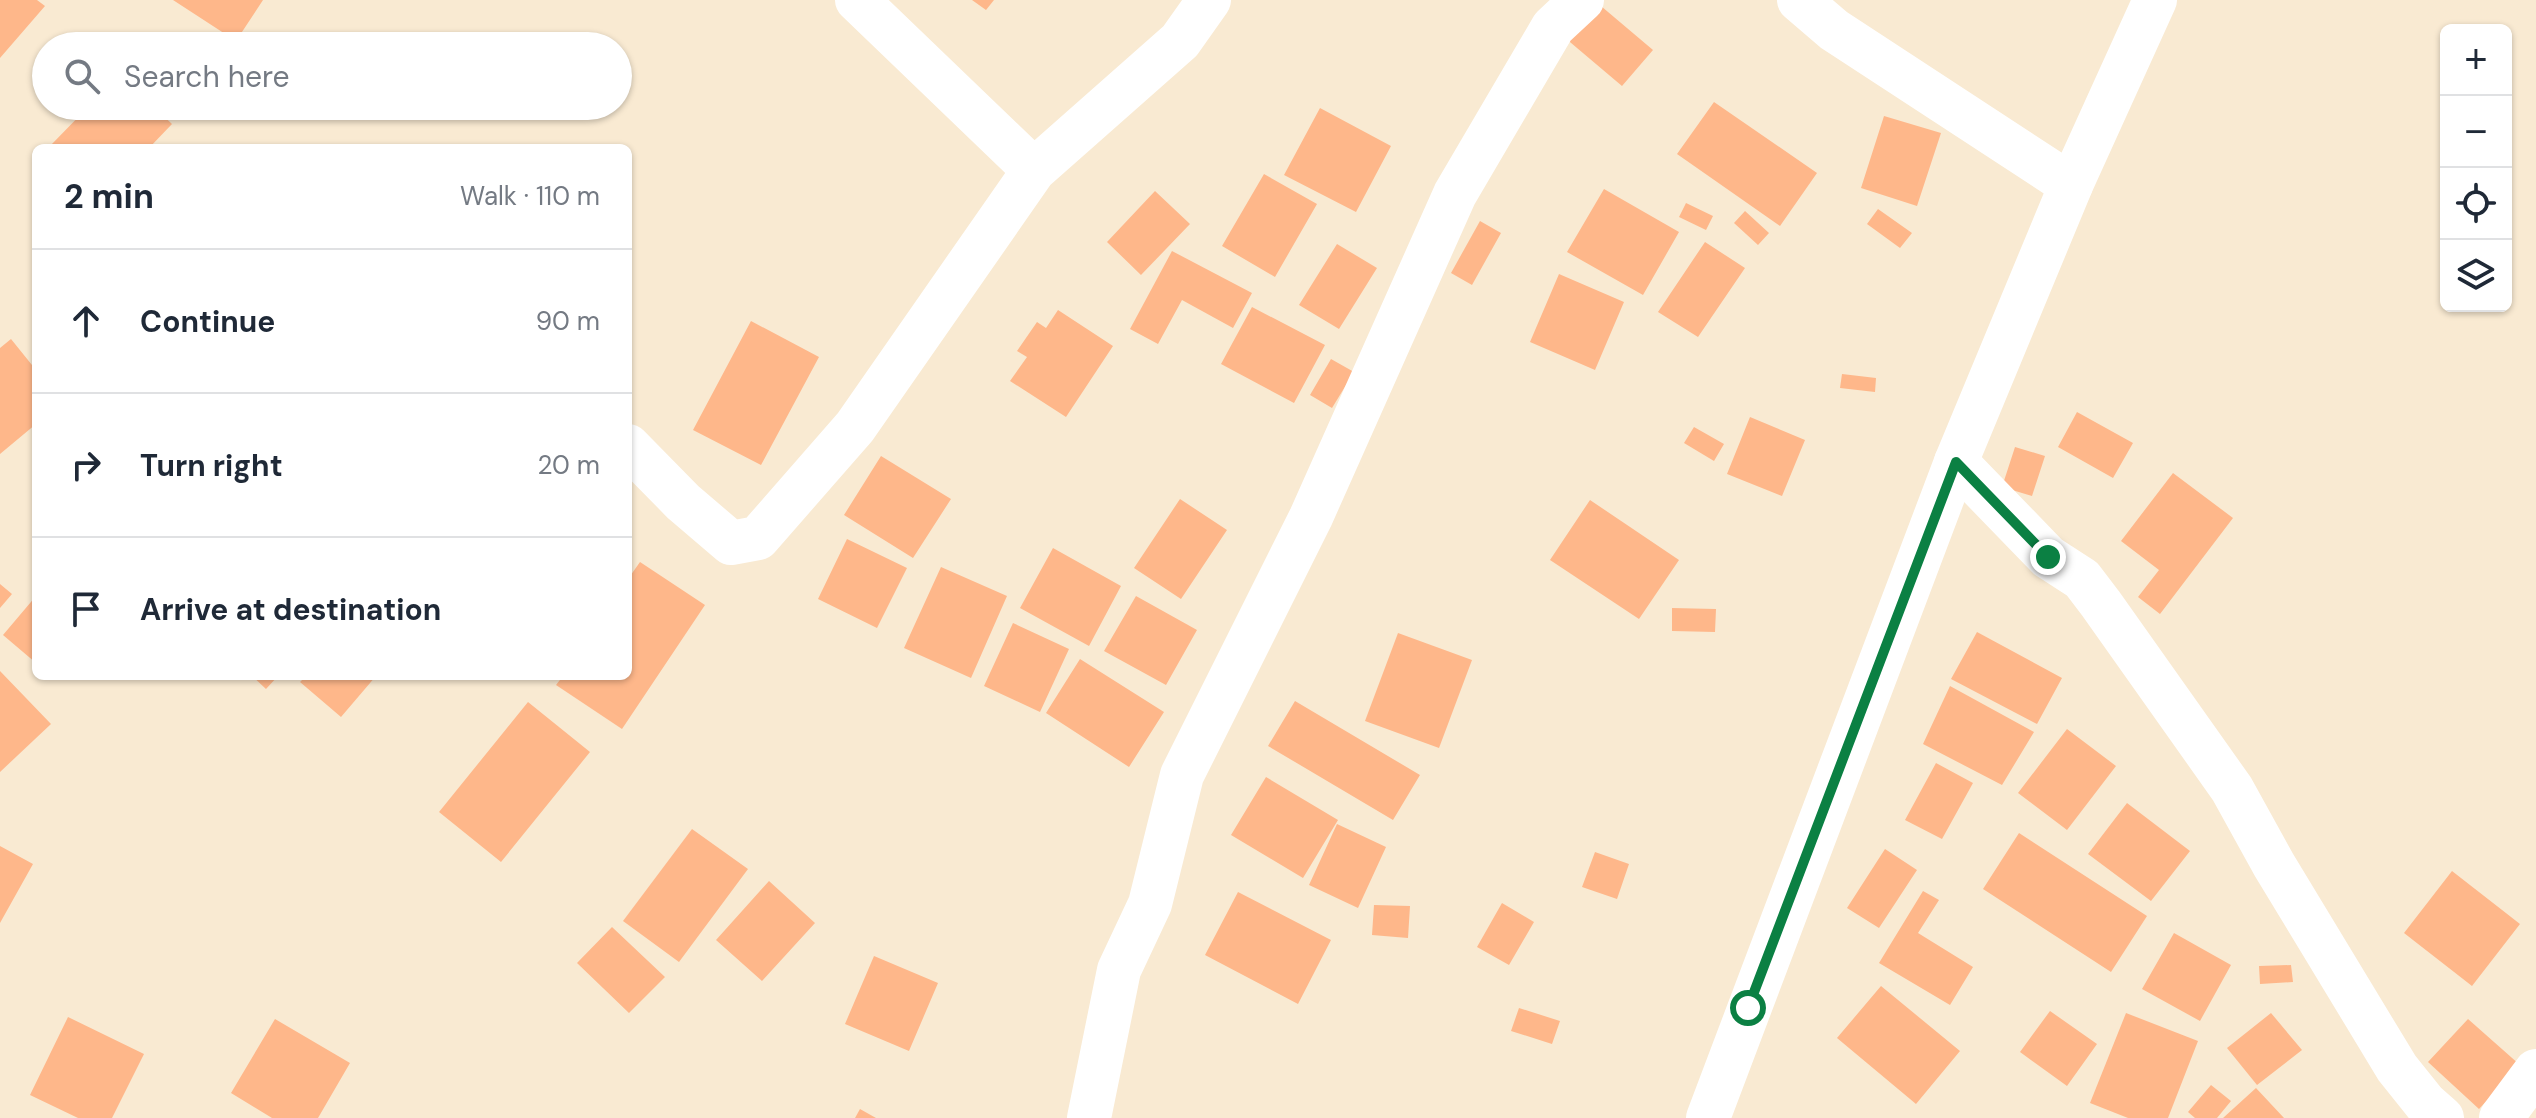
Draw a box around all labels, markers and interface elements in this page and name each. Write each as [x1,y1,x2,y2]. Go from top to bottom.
map controls [2440,24,2512,312]
button: + [2440,24,2512,96]
search box [32,32,632,120]
icon: search [60,54,104,98]
text: Search here [124,57,290,96]
button: − [2440,96,2512,168]
button: locate [2440,168,2512,240]
text: 2 min [64,174,154,219]
text: Walk · 110 m [460,179,600,213]
button: layers [2440,240,2512,312]
icon: ahead [64,299,108,343]
text: Continue [140,302,275,341]
text: 90 m [536,304,600,338]
icon: right [64,443,108,487]
text: Turn right [140,446,283,485]
text: 20 m [537,448,600,482]
route end [2030,539,2066,575]
icon: arrive [64,587,108,631]
text: Arrive at destination [140,590,441,629]
route start [1730,990,1766,1026]

